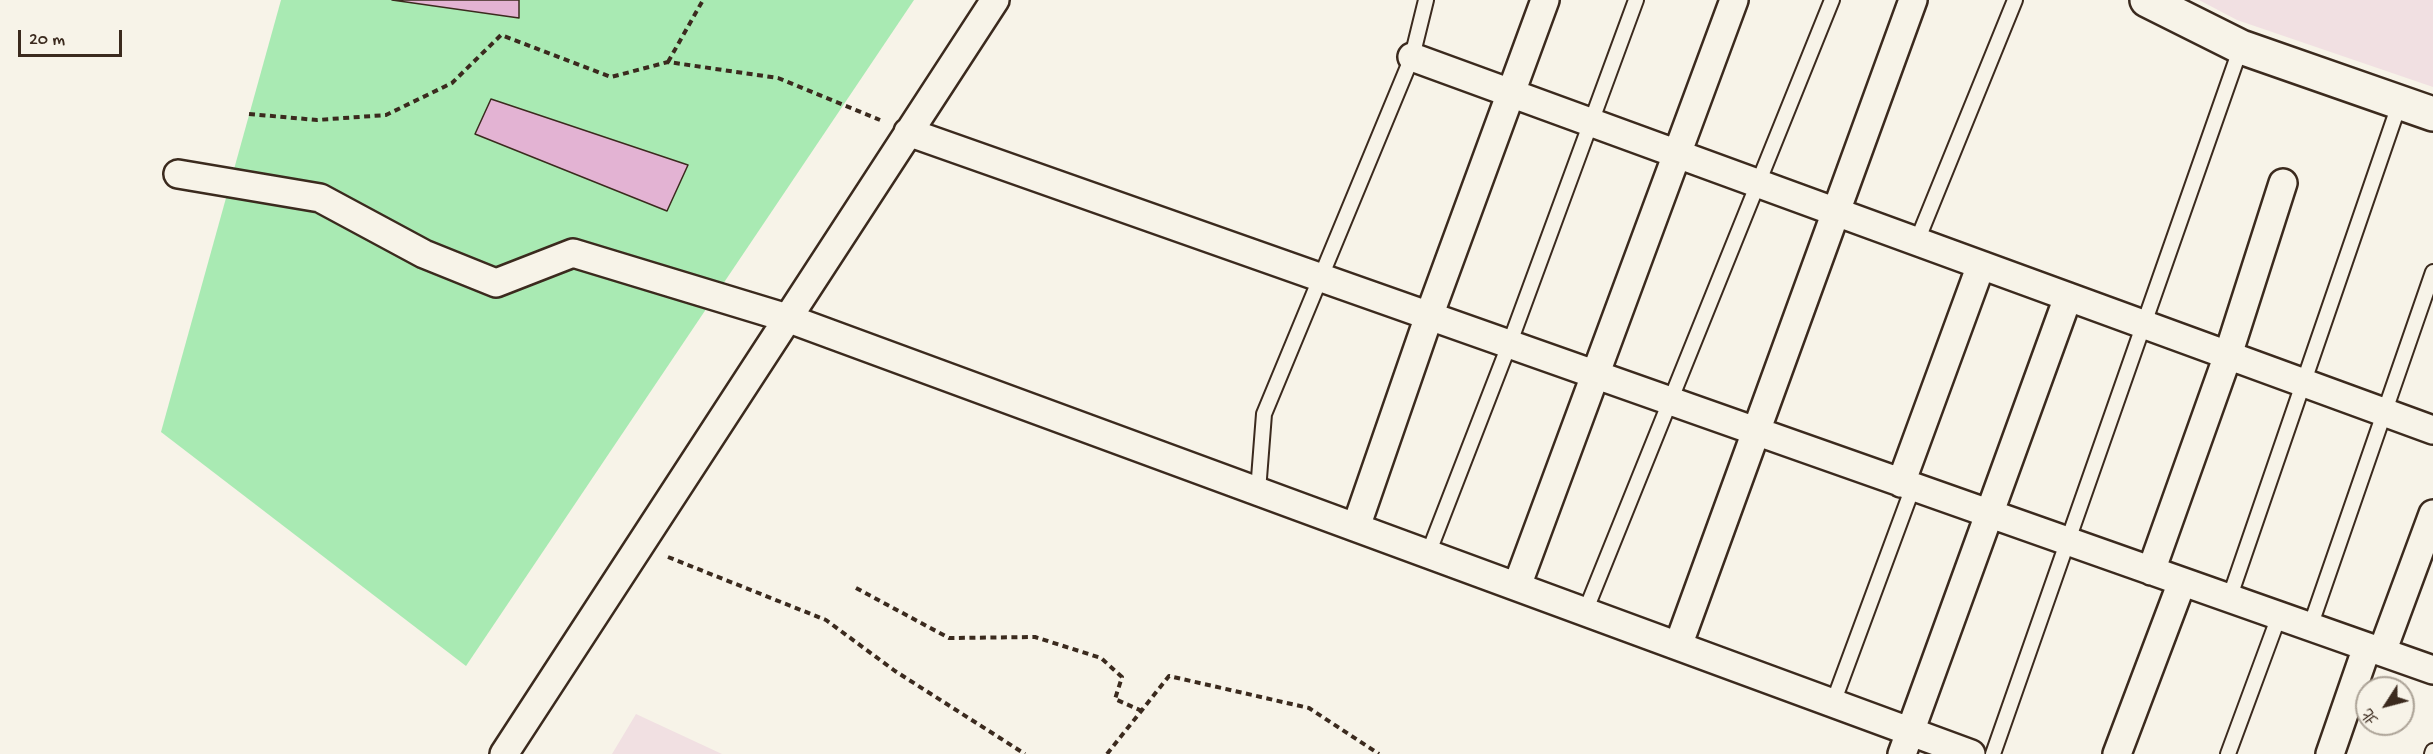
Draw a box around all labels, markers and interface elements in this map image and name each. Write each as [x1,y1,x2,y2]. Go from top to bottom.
scale bar [21,18,124,56]
text: 20 m [29,30,65,51]
north arrow [2355,676,2415,736]
text: 北 [2359,704,2384,728]

